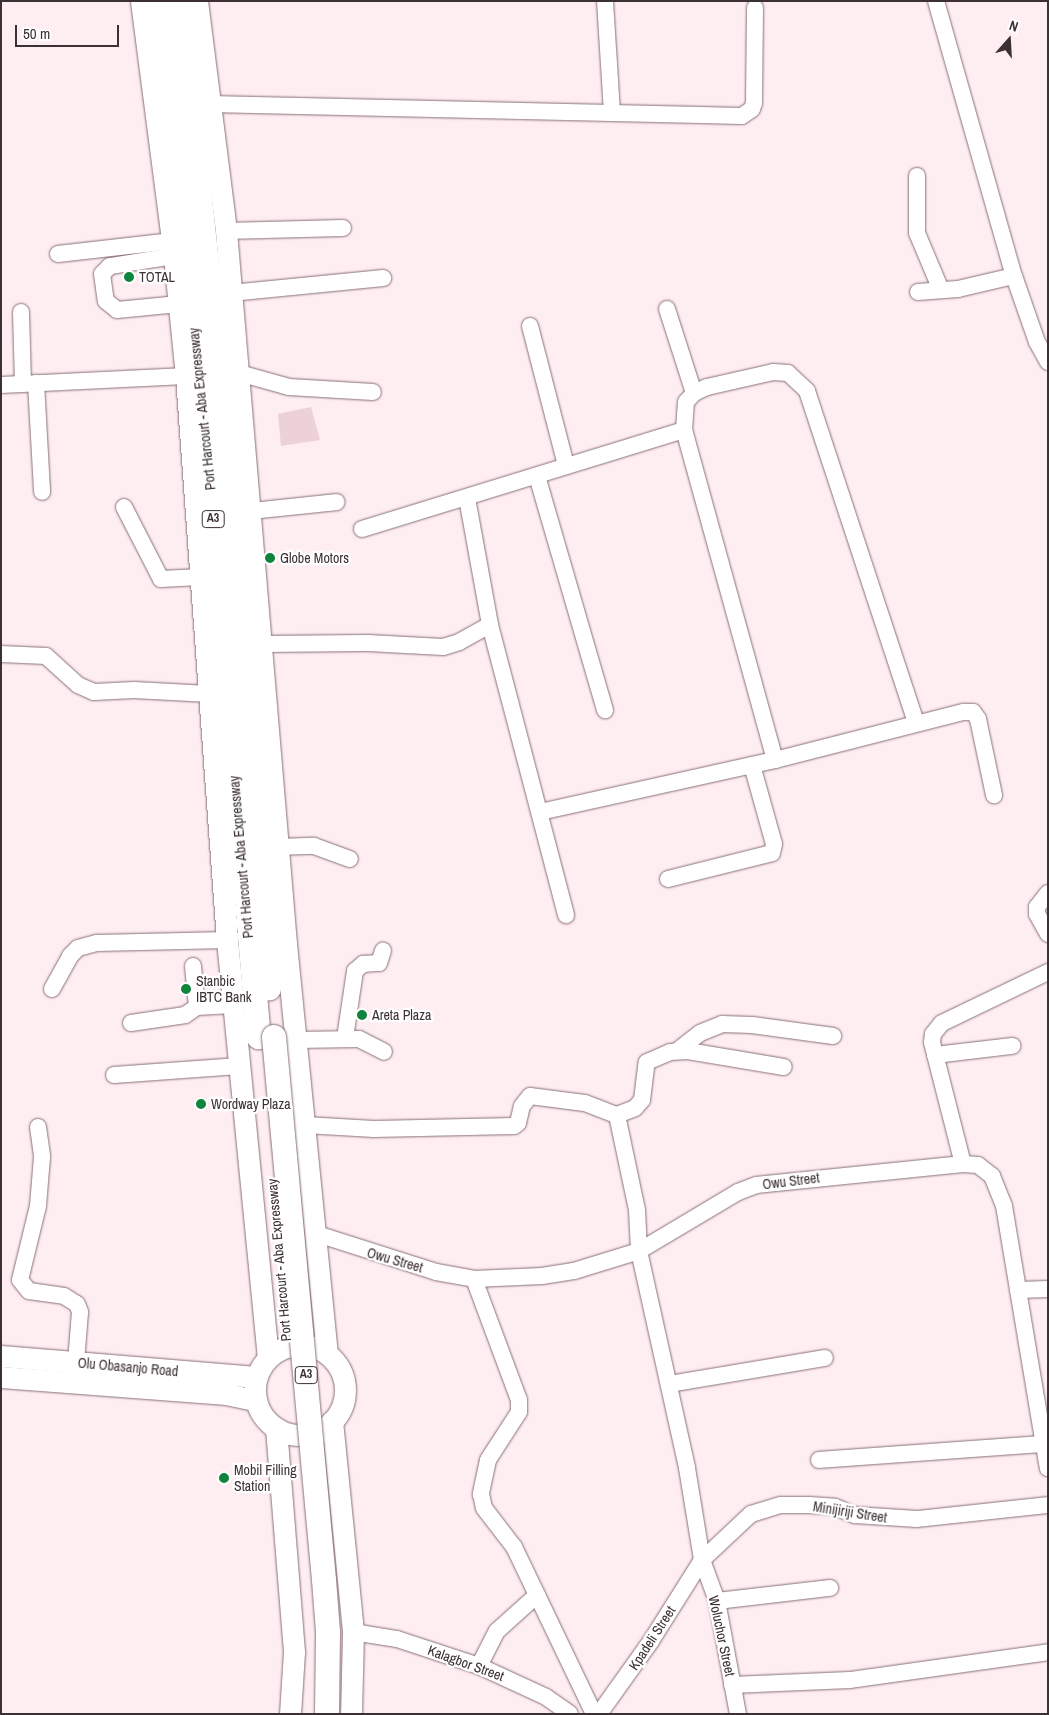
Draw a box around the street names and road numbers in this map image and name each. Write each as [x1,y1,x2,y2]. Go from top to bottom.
street label: Port Harcourt - Aba Expressway [185,327,219,491]
road number: A3 [200,509,226,528]
street label: Port Harcourt - Aba Expressway [225,775,257,939]
street label: Owu Street [761,1169,821,1193]
street label: Port Harcourt - Aba Expressway [263,1178,295,1342]
street label: Owu Street [365,1244,425,1276]
street label: Olu Obasanjo Road [77,1354,179,1380]
road number: A3 [294,1366,318,1384]
street label: Minijiriji Street [812,1498,888,1526]
street label: Woluchor Street [705,1594,739,1678]
street label: Kpadeli Street [625,1603,679,1673]
street label: Kalagbor Street [426,1641,506,1685]

